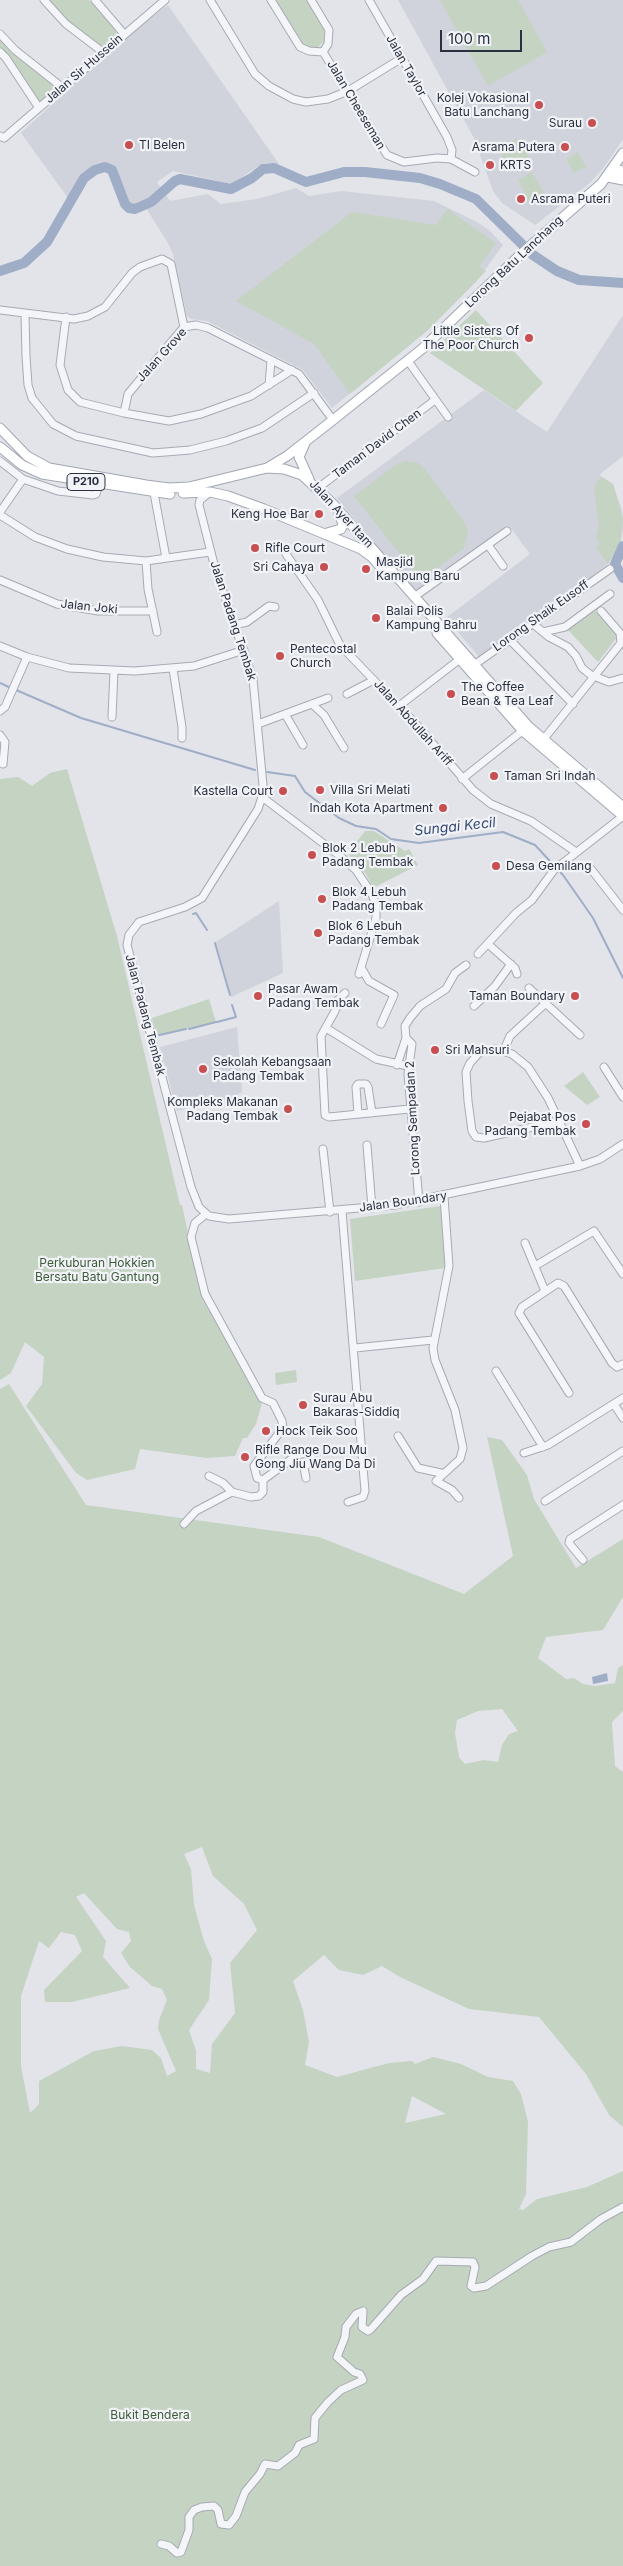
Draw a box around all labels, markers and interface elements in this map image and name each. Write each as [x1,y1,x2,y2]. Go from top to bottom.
scale bar [443,20,526,52]
text: 100 m [448,29,490,48]
street label: Jalan Sir Hussein [42,31,126,107]
street label: Jalan Taylor [383,33,429,99]
street label: Jalan Cheeseman [324,58,388,152]
place label: Kolej Vokasional Batu Lanchang [437,91,529,119]
marker: Kolej Vokasional Batu Lanchang [533,99,545,111]
place label: Surau [549,116,582,130]
marker: Surau [586,117,598,129]
place label: TI Belen [139,138,185,152]
marker: TI Belen [123,139,135,151]
place label: Asrama Putera [472,140,555,154]
marker: Asrama Putera [559,141,571,153]
place label: KRTS [500,158,531,172]
marker: KRTS [484,159,496,171]
place label: Asrama Puteri [531,192,611,206]
marker: Asrama Puteri [515,193,527,205]
street label: Lorong Batu Lanchang [462,213,566,311]
place label: Little Sisters Of The Poor Church [423,324,519,352]
street label: Jalan Grove [134,325,190,385]
marker: Little Sisters Of The Poor Church [523,332,535,344]
street label: Taman David Chen [330,406,424,482]
road number: P210 [67,474,105,491]
street label: Jalan Ayer Itam [306,477,376,551]
place label: Keng Hoe Bar [231,507,309,521]
marker: Keng Hoe Bar [313,508,325,520]
place label: Rifle Court [265,541,325,555]
marker: Rifle Court [249,542,261,554]
place label: Masjid Kampung Baru [376,555,460,583]
street label: Jalan Padang Tembak [207,559,259,683]
place label: Sri Cahaya [253,560,314,574]
marker: Sri Cahaya [318,561,330,573]
marker: Masjid Kampung Baru [360,563,372,575]
street label: Lorong Shaik Eusoff [490,577,592,655]
street label: Jalan Joki [60,597,118,617]
place label: Balai Polis Kampung Bahru [386,604,477,632]
marker: Balai Polis Kampung Bahru [370,612,382,624]
place label: Pentecostal Church [290,642,357,670]
marker: Pentecostal Church [274,650,286,662]
street label: Jalan Abdullah Ariff [370,677,456,769]
place label: The Coffee Bean & Tea Leaf [461,680,553,708]
marker: The Coffee Bean & Tea Leaf [445,688,457,700]
place label: Taman Sri Indah [504,769,596,783]
marker: Taman Sri Indah [488,770,500,782]
place label: Villa Sri Melati [330,783,410,797]
place label: Kastella Court [193,784,273,798]
marker: Villa Sri Melati [314,784,326,796]
marker: Kastella Court [277,785,289,797]
place label: Indah Kota Apartment [310,801,433,815]
marker: Indah Kota Apartment [437,802,449,814]
water label: Sungai Kecil [413,814,497,840]
place label: Blok 2 Lebuh Padang Tembak [322,841,413,869]
marker: Blok 2 Lebuh Padang Tembak [306,849,318,861]
place label: Desa Gemilang [506,859,592,873]
marker: Desa Gemilang [490,860,502,872]
place label: Blok 4 Lebuh Padang Tembak [332,885,423,913]
marker: Blok 4 Lebuh Padang Tembak [316,893,328,905]
place label: Blok 6 Lebuh Padang Tembak [328,919,419,947]
marker: Blok 6 Lebuh Padang Tembak [312,927,324,939]
street label: Jalan Padang Tembak [122,953,168,1077]
place label: Pasar Awam Padang Tembak [268,982,359,1010]
place label: Taman Boundary [469,989,565,1003]
marker: Pasar Awam Padang Tembak [252,990,264,1002]
marker: Taman Boundary [569,990,581,1002]
place label: Sri Mahsuri [445,1043,509,1057]
marker: Sri Mahsuri [429,1044,441,1056]
place label: Sekolah Kebangsaan Padang Tembak [213,1055,331,1083]
street label: Lorong Sempadan 2 [403,1060,423,1176]
marker: Sekolah Kebangsaan Padang Tembak [197,1063,209,1075]
place label: Kompleks Makanan Padang Tembak [167,1095,278,1123]
marker: Kompleks Makanan Padang Tembak [282,1103,294,1115]
place label: Pejabat Pos Padang Tembak [485,1110,576,1138]
marker: Pejabat Pos Padang Tembak [580,1118,592,1130]
street label: Jalan Boundary [358,1189,448,1215]
park label: Perkuburan Hokkien Bersatu Batu Gantung [35,1256,159,1284]
place label: Surau Abu Bakaras-Siddiq [313,1391,400,1419]
marker: Surau Abu Bakaras-Siddiq [297,1399,309,1411]
place label: Hock Teik Soo [276,1424,358,1438]
marker: Hock Teik Soo [260,1425,272,1437]
place label: Rifle Range Dou Mu Gong Jiu Wang Da Di [255,1443,375,1471]
marker: Rifle Range Dou Mu Gong Jiu Wang Da Di [239,1451,251,1463]
park label: Bukit Bendera [110,2408,190,2422]

